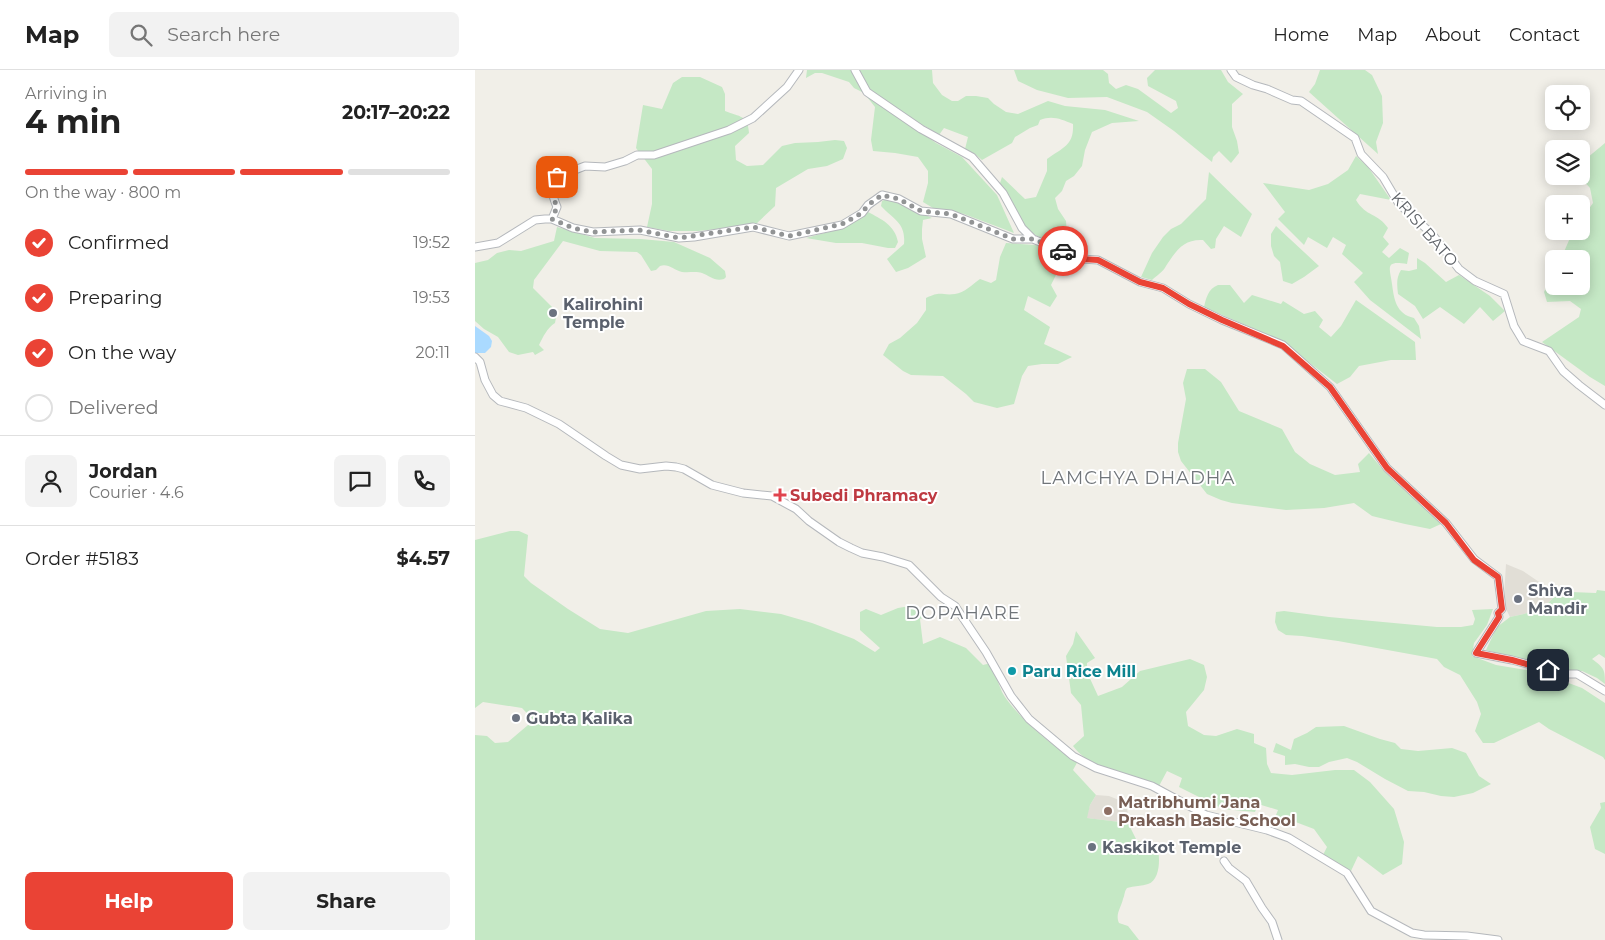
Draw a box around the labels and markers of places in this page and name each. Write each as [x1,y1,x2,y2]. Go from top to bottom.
pin [536,156,578,198]
place label: Kalirohini Temple [563,295,643,332]
marker: Kalirohini Temple [547,307,559,319]
place label: Subedi Phramacy [790,486,938,505]
marker: Subedi Phramacy [774,489,786,501]
place label: Shiva Mandir [1528,581,1587,618]
marker: Shiva Mandir [1512,593,1524,605]
pin [1527,649,1569,691]
place label: Paru Rice Mill [1022,662,1136,681]
marker: Paru Rice Mill [1006,665,1018,677]
place label: Gubta Kalika [526,709,633,728]
marker: Gubta Kalika [510,712,522,724]
place label: Matribhumi Jana Prakash Basic School [1118,793,1296,830]
marker: Matribhumi Jana Prakash Basic School [1102,805,1114,817]
place label: Kaskikot Temple [1102,838,1241,857]
marker: Kaskikot Temple [1086,841,1098,853]

